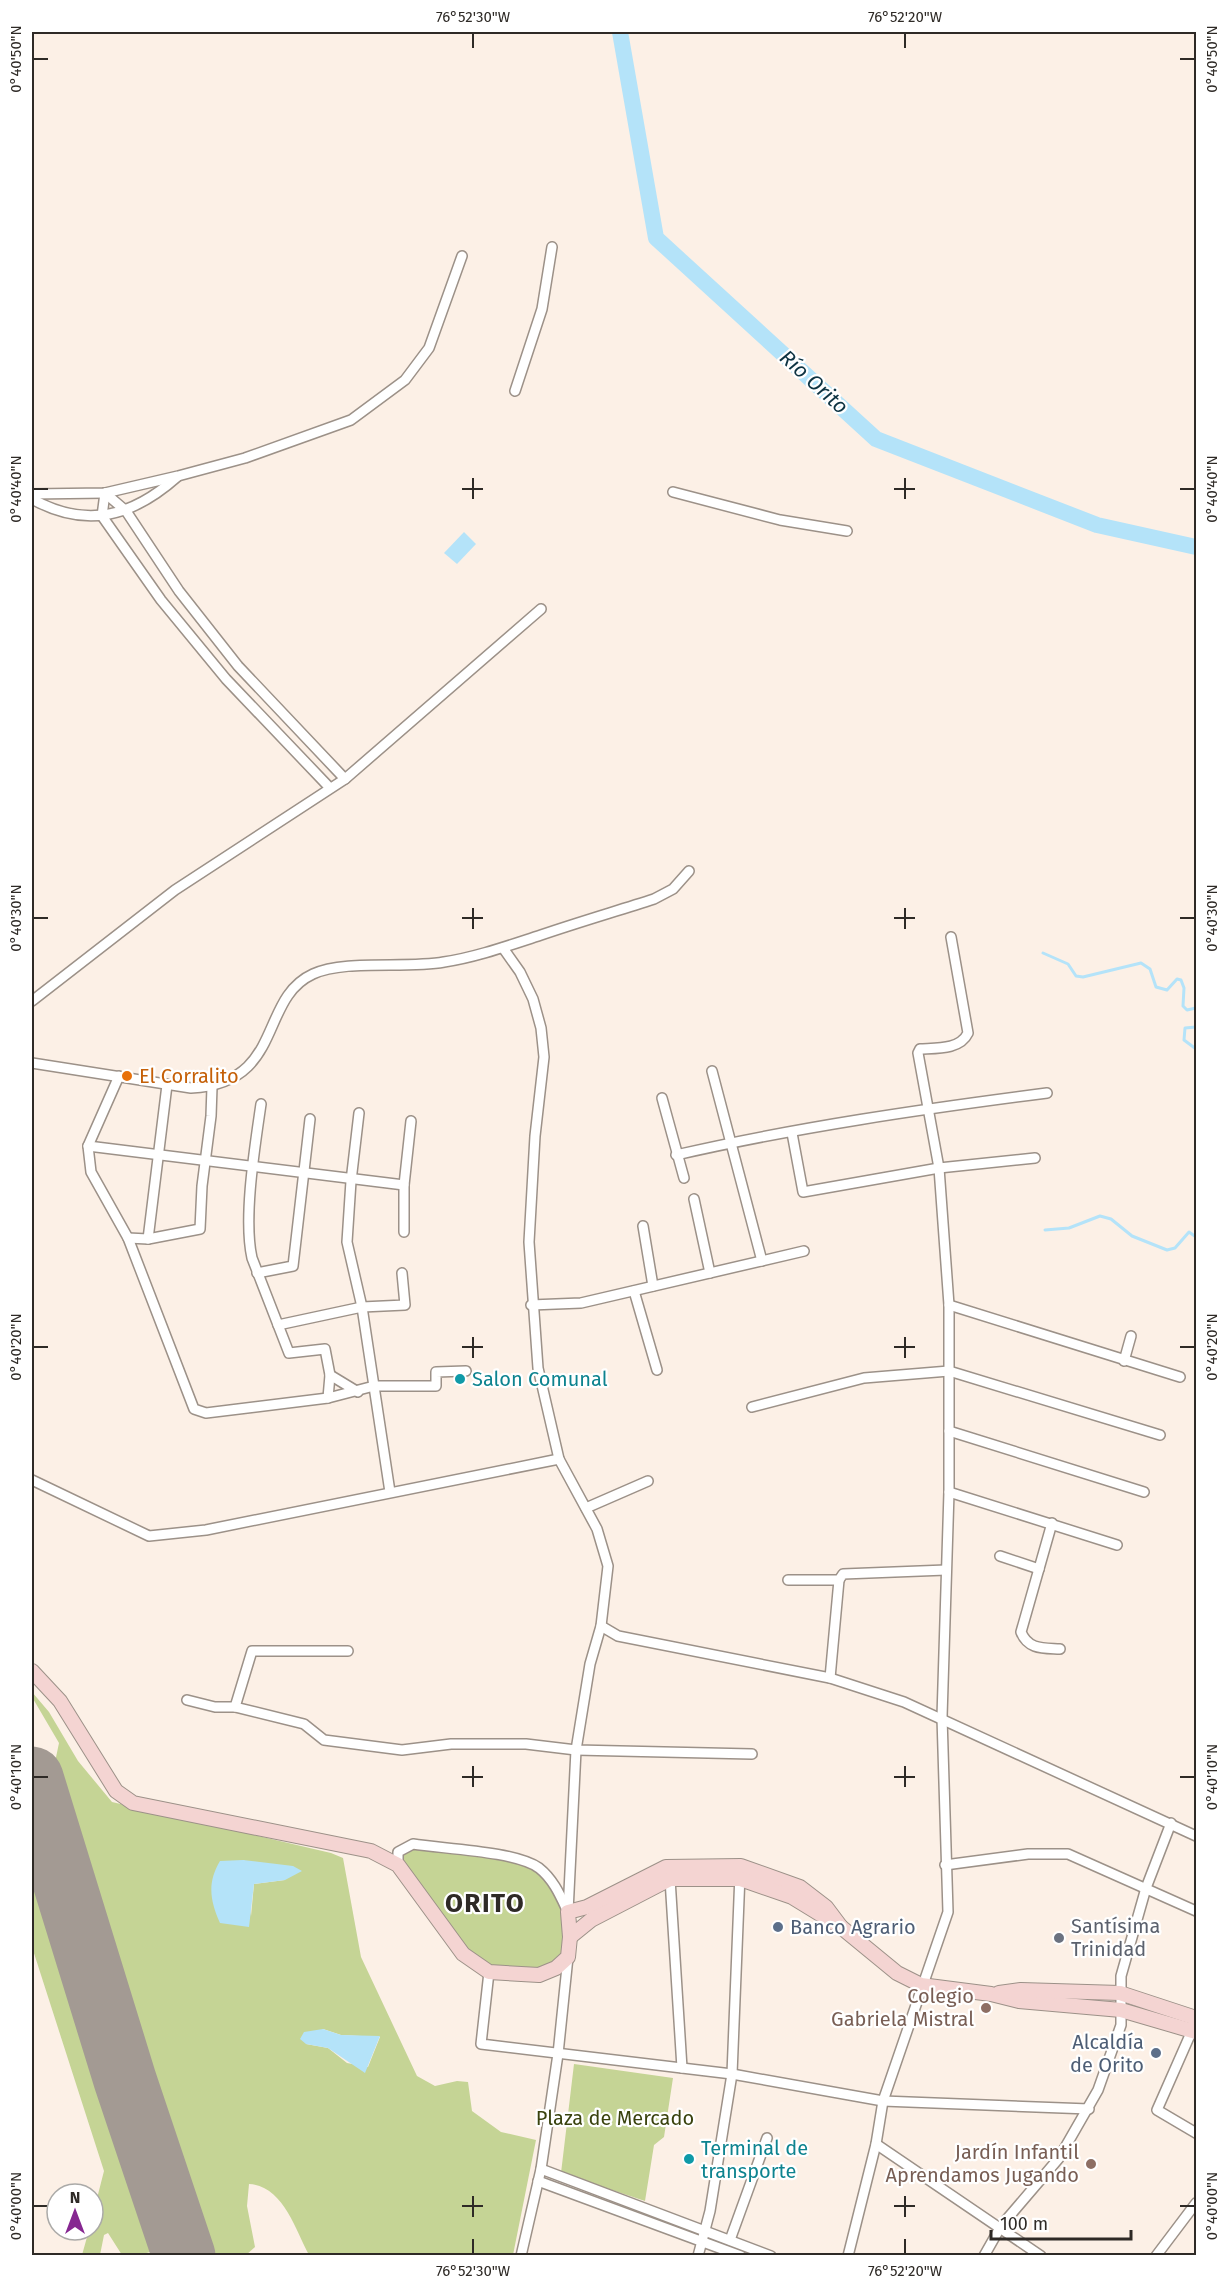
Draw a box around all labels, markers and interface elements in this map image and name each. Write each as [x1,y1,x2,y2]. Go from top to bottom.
text: 76°52'30"W [436,8,511,26]
text: 76°52'20"W [868,8,943,26]
text: 0°40'50"N [7,25,25,93]
text: 0°40'50"N [1203,25,1221,93]
water label: Río Orito [774,344,854,420]
text: 0°40'40"N [7,455,25,523]
text: 0°40'40"N [1203,455,1221,523]
text: 0°40'30"N [7,884,25,952]
text: 0°40'30"N [1203,884,1221,952]
place label: El Corralito [139,1064,239,1088]
marker: El Corralito [120,1069,134,1083]
text: 0°40'20"N [7,1313,25,1381]
text: 0°40'20"N [1203,1313,1221,1381]
place label: Salon Comunal [472,1367,608,1391]
marker: Salon Comunal [453,1372,467,1386]
text: 0°40'10"N [7,1744,25,1810]
text: 0°40'10"N [1203,1744,1221,1810]
district label: ORITO [445,1888,525,1919]
place label: Santísima Trinidad [1071,1914,1160,1961]
place label: Banco Agrario [790,1915,916,1939]
marker: Banco Agrario [771,1920,785,1934]
marker: Santísima Trinidad [1052,1931,1066,1945]
place label: Colegio Gabriela Mistral [831,1984,974,2031]
marker: Colegio Gabriela Mistral [979,2001,993,2015]
place label: Alcaldía de Orito [1070,2030,1144,2077]
marker: Alcaldía de Orito [1149,2046,1163,2060]
park label: Plaza de Mercado [536,2106,694,2130]
place label: Terminal de transporte [701,2136,808,2183]
place label: Jardín Infantil Aprendamos Jugando [886,2140,1079,2187]
marker: Terminal de transporte [682,2152,696,2166]
marker: Jardín Infantil Aprendamos Jugando [1084,2157,1098,2171]
text: 0°40'00"N [7,2172,25,2240]
text: 0°40'00"N [1203,2172,1221,2240]
north arrow [45,2182,105,2242]
text: N [70,2188,80,2207]
scale bar [991,2203,1130,2241]
text: 100 m [1000,2213,1048,2235]
text: 76°52'30"W [436,2262,511,2280]
text: 76°52'20"W [868,2262,943,2280]

